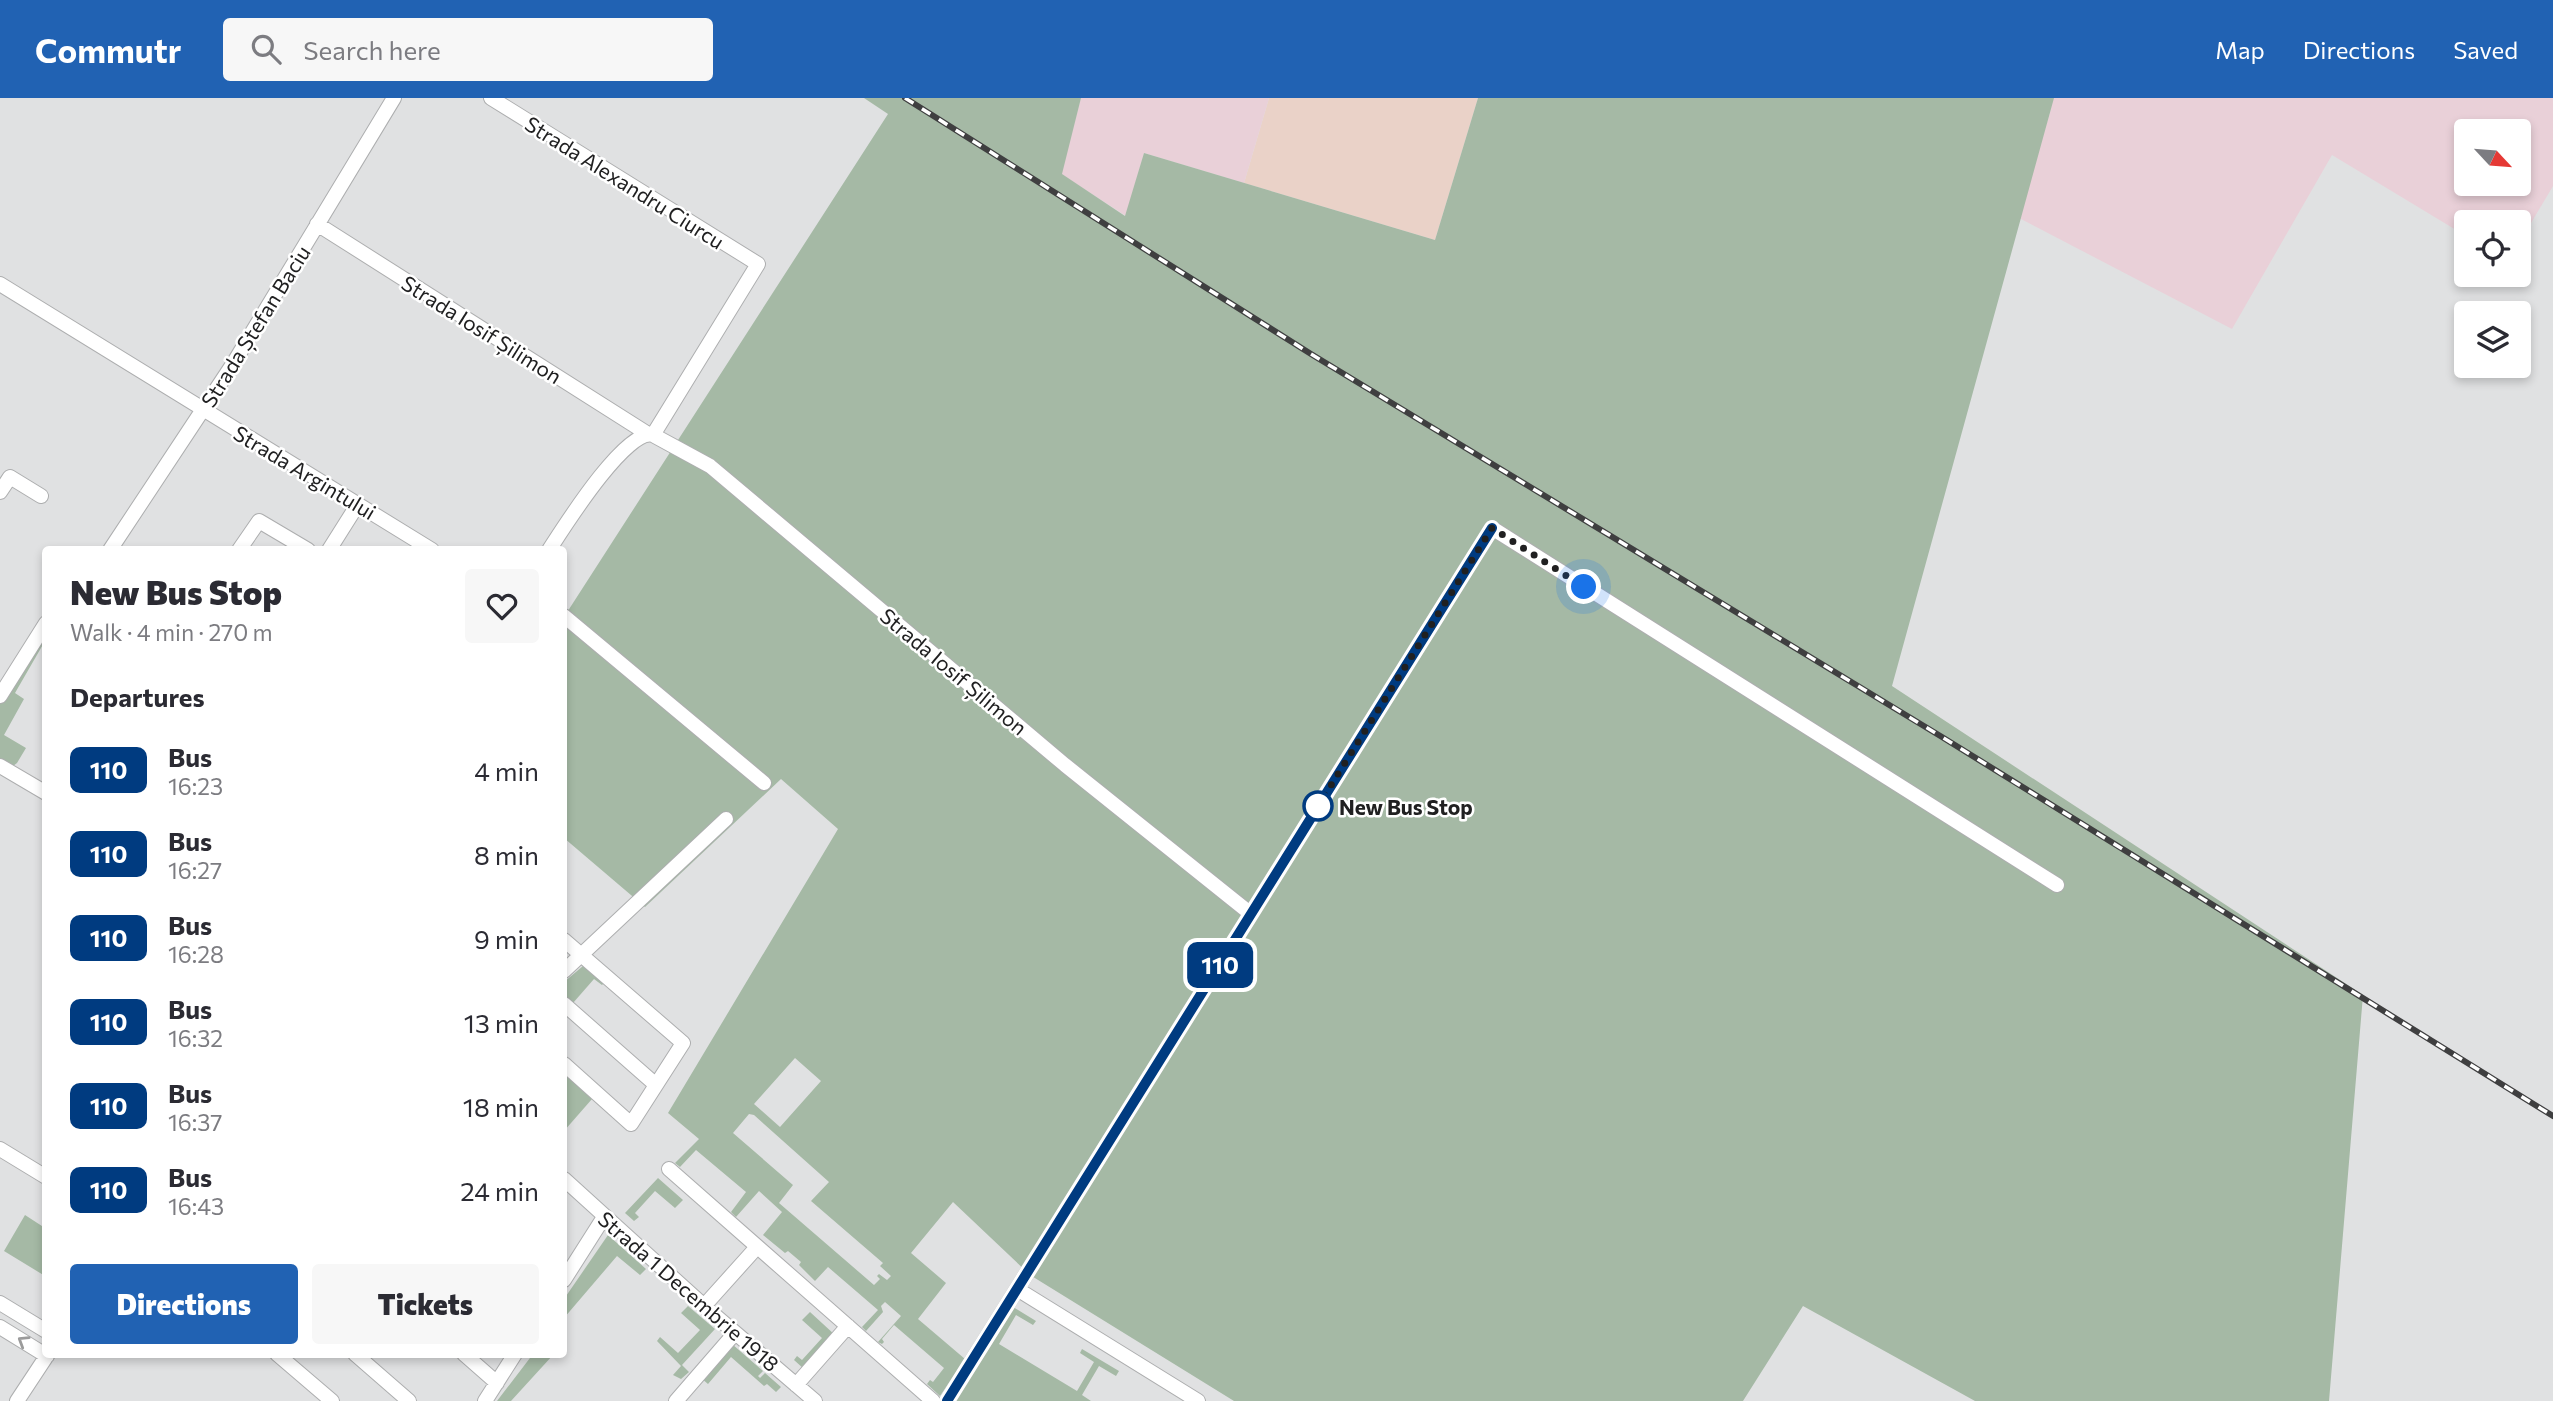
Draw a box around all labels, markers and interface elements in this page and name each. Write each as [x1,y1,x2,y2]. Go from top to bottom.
search box [223,18,713,81]
text: Commutr [35,29,181,70]
icon: search [247,30,285,68]
text: Search here [303,34,441,65]
text: Map [2215,35,2265,64]
text: Directions [2303,35,2415,64]
text: Saved [2453,35,2518,64]
street label: Strada Alexandru Ciurcu [521,110,729,254]
north arrow [2454,119,2530,196]
map controls [2454,119,2531,378]
button: locate [2454,210,2531,287]
street label: Strada Ștefan Baciu [195,241,316,412]
street label: Strada Iosif Șilimon [396,270,567,390]
button: layers [2454,301,2531,378]
street label: Strada Argintului [229,420,381,524]
button: heart [465,569,539,643]
your location [1566,569,1601,604]
text: New Bus Stop [70,571,282,612]
street label: Strada Iosif Șilimon [874,602,1032,741]
text: Walk · 4 min · 270 m [70,618,273,646]
text: Departures [70,681,205,712]
text: Bus [168,741,212,772]
text: 110 [90,755,127,784]
text: 4 min [474,755,539,786]
text: 16:23 [168,772,223,800]
marker: New Bus Stop [1303,791,1333,821]
place label: New Bus Stop [1339,794,1473,819]
text: Bus [168,825,212,856]
text: 110 [90,839,127,868]
text: 8 min [474,839,539,870]
text: 16:27 [168,856,222,884]
text: Bus [168,909,212,940]
text: 110 [90,923,127,952]
text: 9 min [474,923,539,954]
text: 16:28 [168,940,224,968]
line badge: 110 [1180,942,1260,988]
text: 110 [1201,950,1239,979]
text: Bus [168,993,212,1024]
text: 110 [90,1007,127,1036]
text: 13 min [464,1007,539,1038]
text: 16:32 [168,1024,223,1052]
text: Bus [168,1077,212,1108]
text: 110 [90,1091,127,1120]
text: 18 min [463,1091,539,1122]
text: 16:37 [168,1108,222,1136]
text: Bus [168,1161,212,1192]
text: 110 [90,1175,127,1204]
text: 24 min [460,1175,539,1206]
text: 16:43 [168,1192,224,1220]
street label: Strada 1 Decembrie 1918 [594,1206,784,1376]
button: Directions [70,1264,298,1344]
button: Tickets [312,1264,539,1344]
one-way arrow [18,1337,31,1350]

